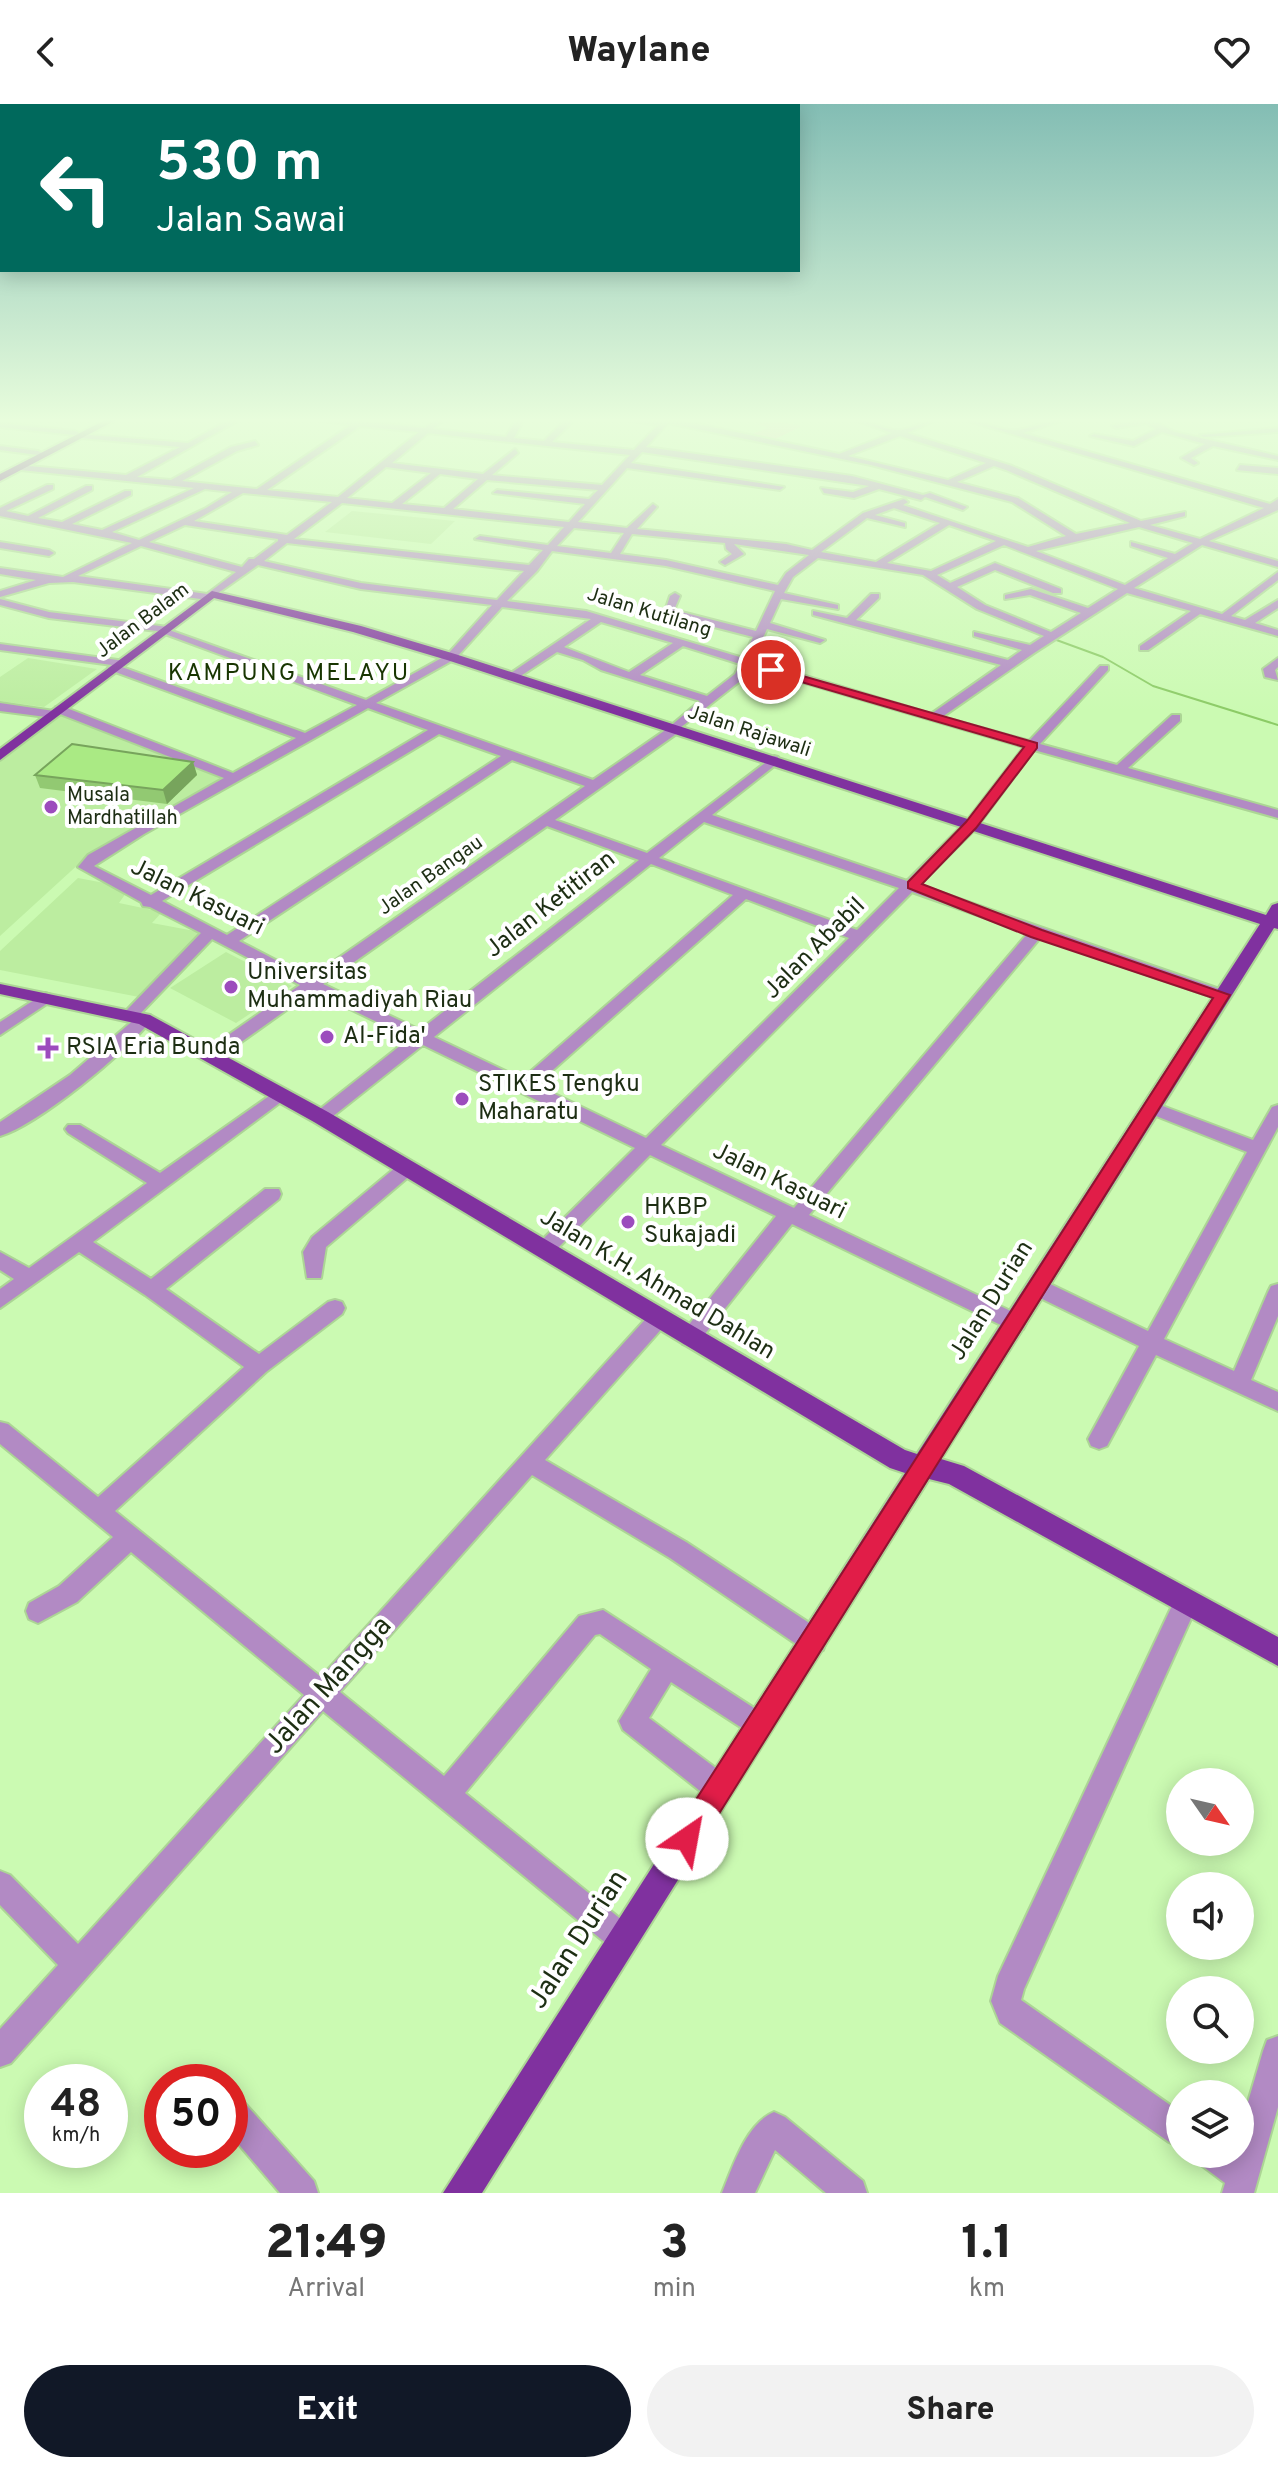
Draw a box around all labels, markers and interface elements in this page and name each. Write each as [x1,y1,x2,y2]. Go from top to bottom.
text: Waylane [567,29,711,75]
icon: back [24,30,68,74]
icon: heart [1210,30,1254,74]
text: 530 m [156,130,323,200]
icon: left [24,136,128,240]
text: Jalan Sawai [156,199,346,245]
street label: Jalan Balam [91,577,195,665]
street label: Jalan Kutilang [584,582,714,644]
pin [737,636,805,704]
icon: arrive [749,648,793,692]
district label: KAMPUNG MELAYU [168,659,410,689]
street label: Jalan Rajawali [684,700,814,764]
place label: Musala Mardhatillah [67,783,178,832]
marker: Musala Mardhatillah [42,798,60,816]
street label: Jalan Bangau [373,830,489,922]
street label: Jalan Ketitiran [480,845,622,965]
street label: Jalan Kasuari [125,853,269,943]
street label: Jalan Ababil [758,892,872,1006]
place label: Universitas Muhammadiyah Riau [247,958,472,1016]
marker: Universitas Muhammadiyah Riau [222,978,240,996]
place label: Al-Fida' [343,1022,426,1052]
marker: Al-Fida' [318,1028,336,1046]
place label: RSIA Eria Bunda [66,1033,240,1063]
marker: RSIA Eria Bunda [37,1037,59,1059]
place label: STIKES Tengku Maharatu [478,1070,640,1128]
marker: STIKES Tengku Maharatu [453,1090,471,1108]
street label: Jalan Kasuari [707,1137,851,1227]
place label: HKBP Sukajadi [644,1193,736,1251]
street label: Jalan K.H. Ahmad Dahlan [534,1203,780,1367]
marker: HKBP Sukajadi [619,1213,637,1231]
street label: Jalan Durian [943,1235,1041,1367]
street label: Jalan Mangga [257,1609,401,1763]
north arrow [1166,1768,1254,1856]
map controls [1166,1768,1254,2168]
position arrow [645,1797,729,1881]
street label: Jalan Durian [521,1864,637,2016]
button: sound [1166,1872,1254,1960]
button: search [1166,1976,1254,2064]
speed limit sign: 50 [144,2064,248,2168]
button: layers [1166,2080,1254,2168]
text: 48 [51,2081,101,2131]
text: km/h [52,2123,100,2149]
text: 21:49 [265,2215,387,2275]
text: 3 [660,2215,689,2275]
text: 1.1 [961,2215,1013,2275]
text: Arrival [288,2273,365,2306]
text: min [653,2273,696,2306]
text: km [969,2273,1005,2306]
button: Exit [24,2365,631,2457]
button: Share [647,2365,1254,2457]

